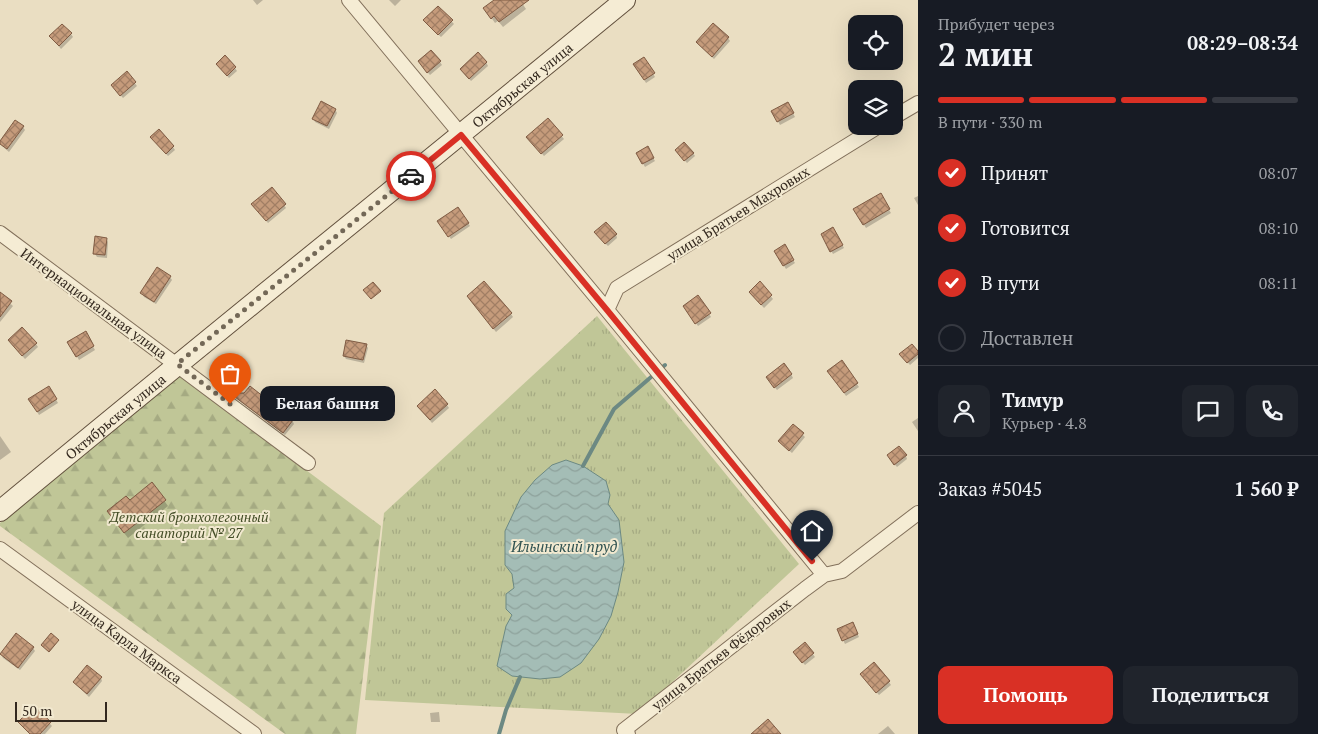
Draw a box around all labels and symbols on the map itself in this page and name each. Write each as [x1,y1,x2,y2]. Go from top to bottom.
street label: Октябрьская улица [467,38,576,131]
courier [386,151,436,201]
street label: улица Братьев Махровых [662,161,813,265]
street label: Интернациональная улица [17,243,171,363]
pin [209,353,251,404]
street label: Октябрьская улица [61,369,169,463]
callout: Белая башня [260,386,395,422]
park label: Детский бронхолегочный санаторий № 27 [108,507,269,542]
pin [791,510,833,561]
water label: Ильинский пруд [510,536,618,556]
street label: улица Братьев Фёдоровых [647,593,795,715]
street label: улица Карла Маркса [67,594,186,687]
scale bar [15,699,108,722]

